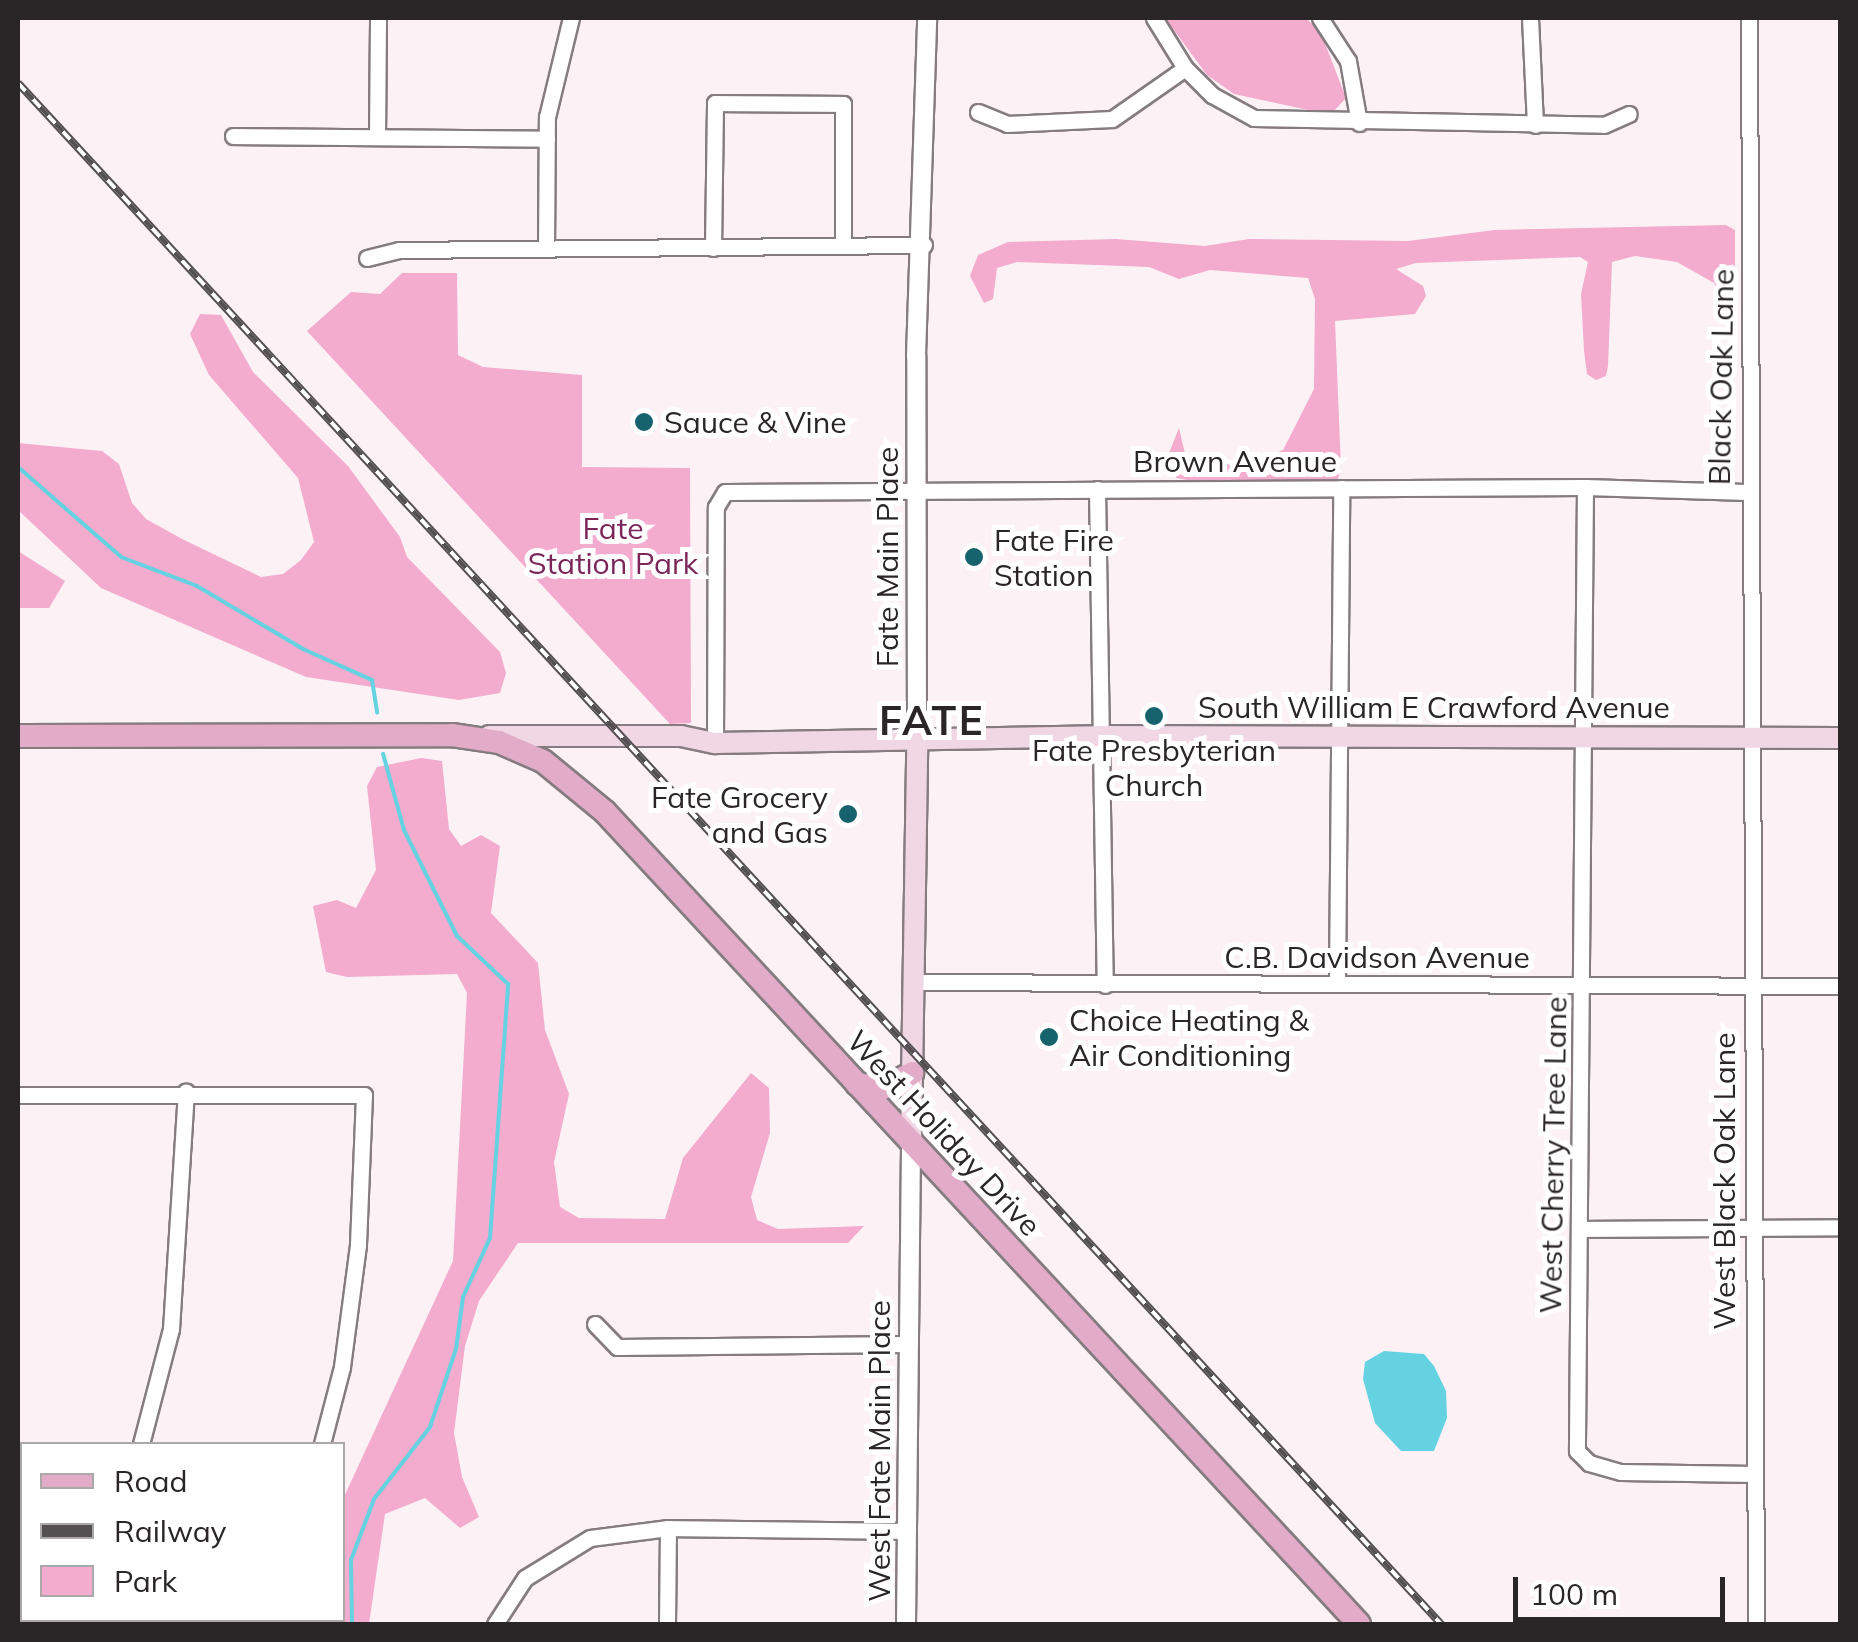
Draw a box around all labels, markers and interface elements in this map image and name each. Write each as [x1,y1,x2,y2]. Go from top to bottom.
street label: Black Oak Lane [1701,269,1741,485]
place label: Sauce & Vine [664,404,847,440]
marker: Sauce & Vine [633,411,655,433]
street label: Brown Avenue [1133,443,1337,479]
street label: Fate Main Place [869,447,905,667]
park label: Fate Station Park [528,510,698,580]
place label: Fate Fire Station [994,522,1114,592]
marker: Fate Fire Station [963,546,985,568]
street label: South William E Crawford Avenue [1198,689,1670,725]
district label: FATE [879,696,985,744]
marker: Fate Presbyterian Church [1143,705,1165,727]
place label: Fate Presbyterian Church [1032,732,1276,802]
place label: Fate Grocery and Gas [651,779,828,850]
marker: Fate Grocery and Gas [837,803,859,825]
street label: C.B. Davidson Avenue [1224,939,1530,975]
street label: West Cherry Tree Lane [1532,996,1574,1314]
place label: Choice Heating & Air Conditioning [1069,1002,1309,1072]
street label: West Holiday Drive [840,1023,1048,1243]
marker: Choice Heating & Air Conditioning [1038,1026,1060,1048]
street label: West Black Oak Lane [1706,1032,1742,1330]
street label: West Fate Main Place [861,1300,897,1602]
legend [20,1442,345,1622]
text: Road [114,1462,188,1500]
text: Railway [114,1512,227,1550]
scale bar [1518,1557,1730,1619]
text: Park [114,1562,177,1600]
text: 100 m [1530,1575,1618,1613]

